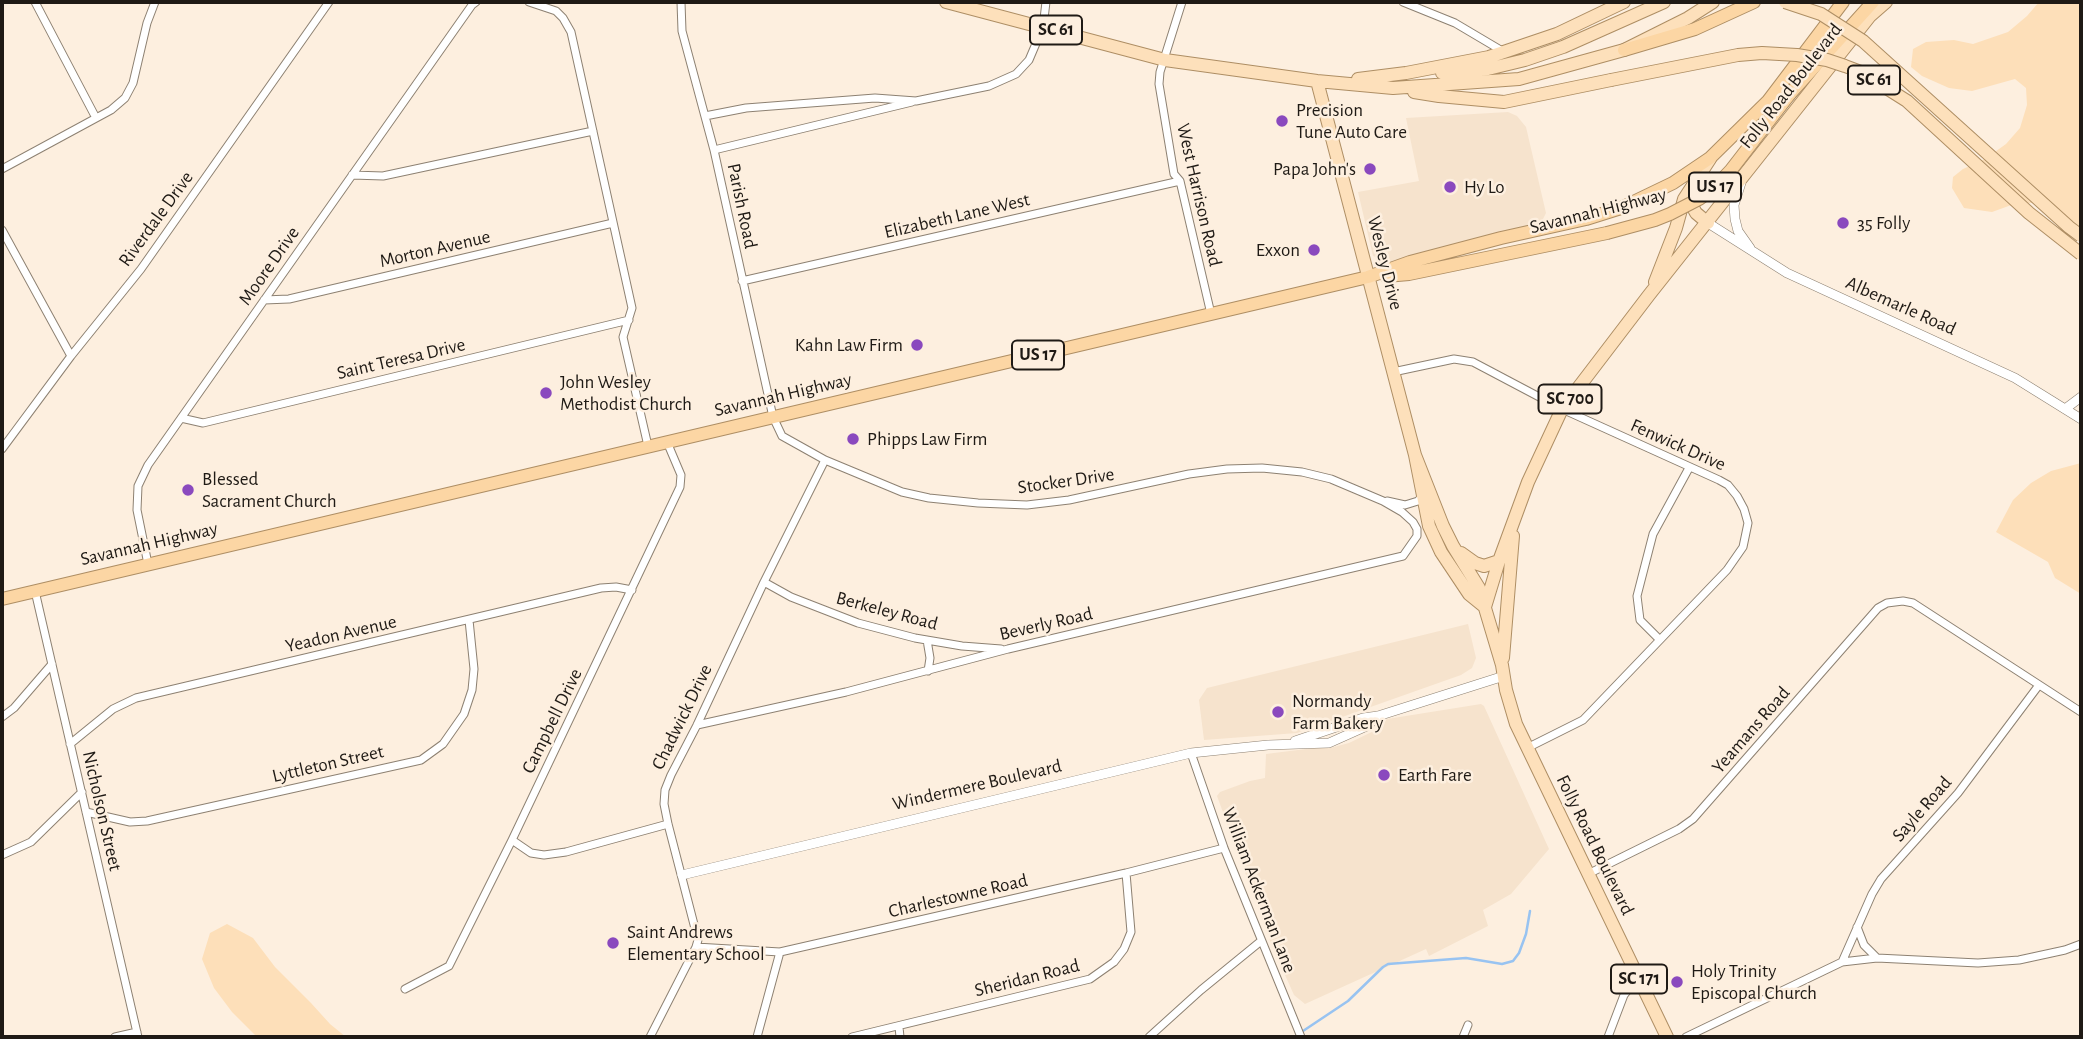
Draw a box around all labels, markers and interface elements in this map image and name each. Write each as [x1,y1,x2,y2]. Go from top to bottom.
road number: SC 61 [1030,15,1082,44]
street label: Folly Road Boulevard [1735,19,1847,153]
road number: SC 61 [1848,66,1900,94]
place label: Precision Tune Auto Care [1296,99,1407,143]
marker: Precision Tune Auto Care [1274,113,1290,129]
street label: West Harrison Road [1171,121,1227,269]
place label: Papa John's [1273,158,1356,180]
street label: Parish Road [722,161,762,251]
marker: Papa John's [1362,161,1378,177]
street label: Riverdale Drive [114,167,198,271]
road number: US 17 [1689,172,1741,202]
place label: Hy Lo [1464,176,1505,198]
marker: Hy Lo [1442,179,1458,195]
street label: Savannah Highway [1527,183,1669,239]
street label: Elizabeth Lane West [882,188,1032,244]
place label: 35 Folly [1857,212,1910,234]
street label: Wesley Drive [1362,214,1408,312]
marker: 35 Folly [1835,215,1851,231]
street label: Moore Drive [234,222,304,310]
street label: Morton Avenue [377,225,493,273]
place label: Exxon [1256,239,1300,261]
marker: Exxon [1306,242,1322,258]
street label: Albemarle Road [1842,271,1960,341]
street label: Saint Teresa Drive [335,333,467,385]
place label: Kahn Law Firm [795,334,903,356]
marker: Kahn Law Firm [909,337,925,353]
road number: US 17 [1012,340,1064,370]
street label: Savannah Highway [712,368,854,422]
place label: John Wesley Methodist Church [560,371,692,415]
road number: SC 700 [1538,384,1602,414]
marker: John Wesley Methodist Church [538,385,554,401]
street label: Fenwick Drive [1627,414,1729,476]
place label: Phipps Law Firm [867,428,987,450]
marker: Phipps Law Firm [845,431,861,447]
street label: Stocker Drive [1016,463,1116,499]
place label: Blessed Sacrament Church [202,468,337,512]
marker: Blessed Sacrament Church [180,482,196,498]
street label: Savannah Highway [78,517,220,571]
street label: Berkeley Road [834,586,940,636]
street label: Beverly Road [997,602,1095,646]
street label: Yeadon Avenue [283,610,399,658]
street label: Chadwick Drive [647,661,717,773]
street label: Campbell Drive [517,665,587,777]
street label: Yeamans Road [1707,682,1795,778]
place label: Normandy Farm Bakery [1292,690,1383,734]
marker: Normandy Farm Bakery [1270,704,1286,720]
street label: Lyttleton Street [270,740,386,788]
street label: Nicholson Street [77,749,127,873]
street label: Windermere Boulevard [890,754,1064,816]
place label: Earth Fare [1398,764,1472,786]
marker: Earth Fare [1376,767,1392,783]
street label: Folly Road Boulevard [1551,771,1639,919]
street label: Sayle Road [1887,771,1957,847]
street label: William Ackerman Lane [1217,804,1301,976]
street label: Charlestowne Road [886,869,1030,923]
place label: Saint Andrews Elementary School [627,921,765,965]
marker: Saint Andrews Elementary School [605,935,621,951]
street label: Sheridan Road [972,954,1082,1002]
place label: Holy Trinity Episcopal Church [1691,960,1817,1004]
road number: SC 171 [1611,964,1667,994]
marker: Holy Trinity Episcopal Church [1669,974,1685,990]

